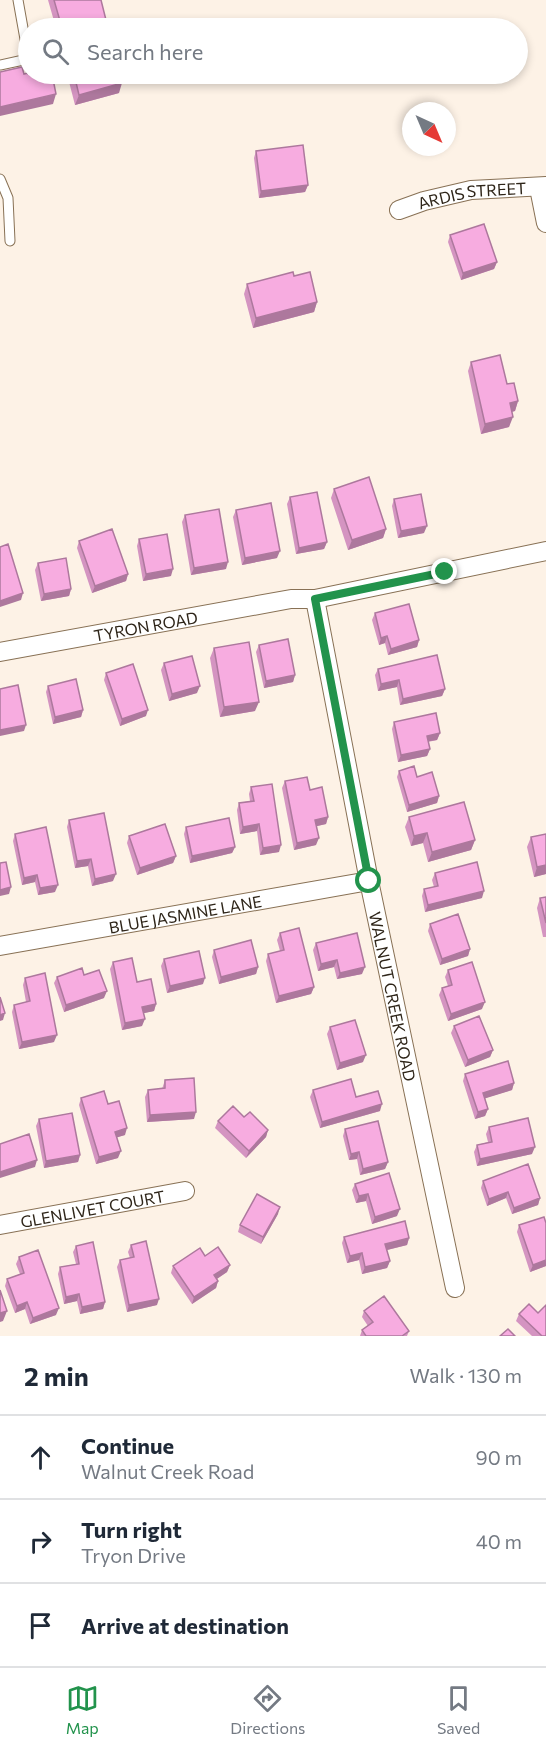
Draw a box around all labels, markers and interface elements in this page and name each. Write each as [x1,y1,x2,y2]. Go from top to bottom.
search box [18,18,528,84]
icon: search [39,35,72,68]
text: Search here [87,38,203,65]
north arrow [402,102,456,156]
street label: ARDIS STREET [415,178,527,212]
route end [431,558,457,584]
street label: TYRON ROAD [92,607,199,644]
route start [355,867,381,893]
street label: BLUE JASMINE LANE [107,891,263,936]
street label: WALNUT CREEK ROAD [366,910,421,1083]
street label: GLENLIVET COURT [19,1185,166,1231]
text: 2 min [24,1360,89,1391]
text: Walk · 130 m [410,1363,522,1387]
text: Continue [81,1432,174,1459]
icon: ahead [24,1441,57,1474]
text: 90 m [476,1445,522,1469]
text: Walnut Creek Road [81,1459,254,1483]
text: Turn right [81,1516,182,1543]
icon: right [24,1525,57,1558]
text: 40 m [476,1529,522,1553]
text: Tryon Drive [81,1543,186,1567]
icon: arrive [24,1609,57,1642]
text: Arrive at destination [81,1612,289,1639]
tab: Map [66,1682,99,1737]
tab: Directions [230,1682,305,1737]
tab: Saved [437,1682,480,1737]

